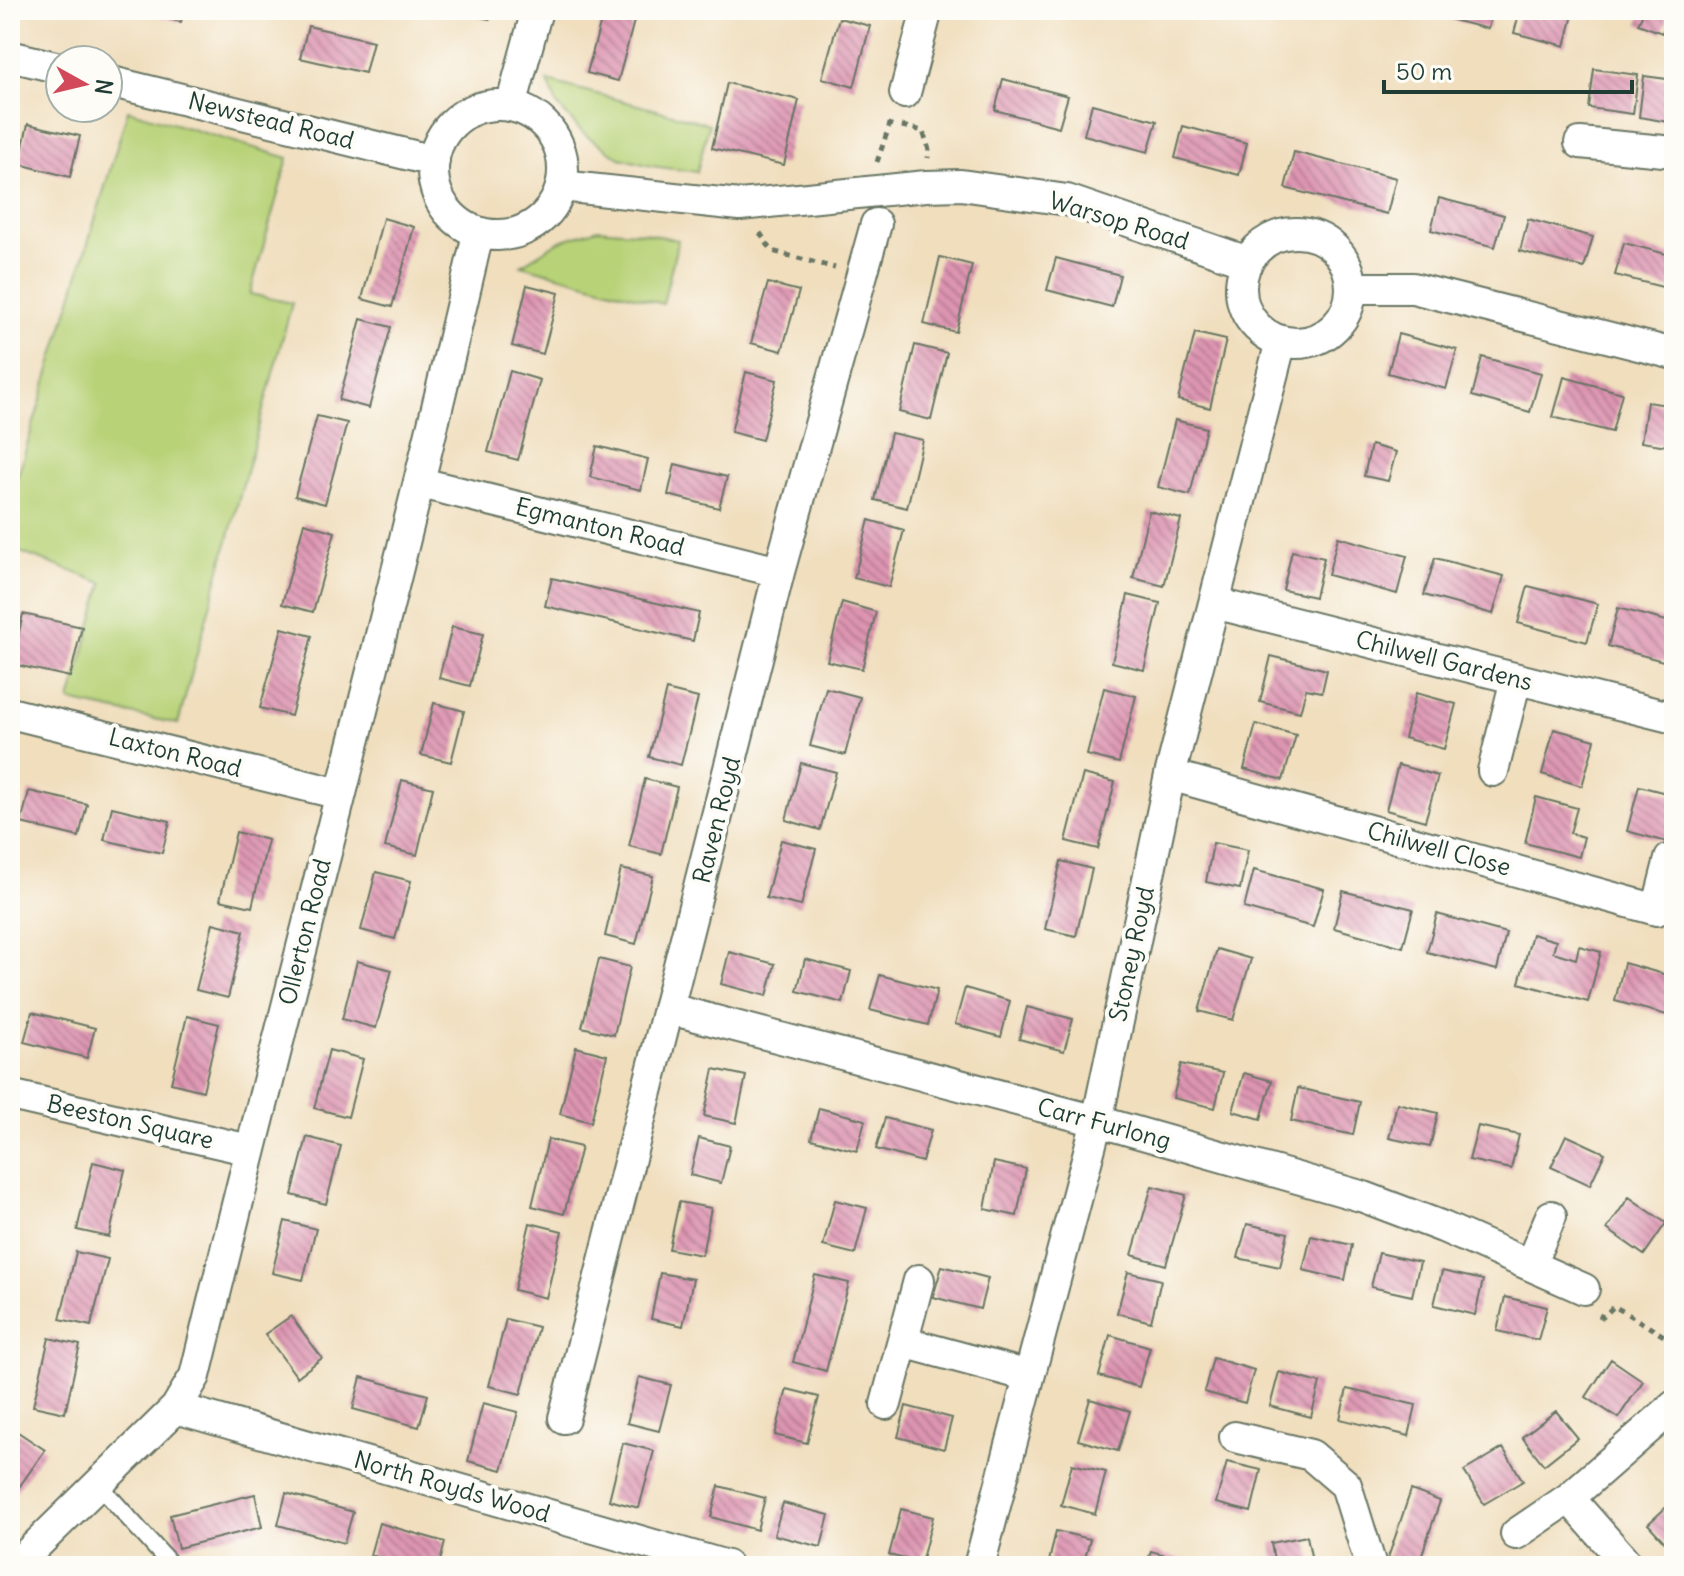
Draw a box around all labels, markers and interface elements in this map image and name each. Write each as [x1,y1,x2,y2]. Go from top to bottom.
north arrow [44,44,124,124]
scale bar [1384,44,1632,94]
text: 50 m [1396,56,1452,86]
text: N [89,77,119,96]
street label: Newstead Road [185,85,357,155]
street label: Warsop Road [1046,185,1193,256]
street label: Egmanton Road [513,491,688,562]
street label: Chilwell Gardens [1353,624,1536,696]
street label: Laxton Road [106,721,245,783]
street label: Raven Royd [686,753,746,886]
street label: Chilwell Close [1364,814,1514,882]
street label: Ollerton Road [271,856,337,1008]
street label: Stoney Royd [1102,884,1160,1024]
street label: Beeston Square [44,1087,216,1155]
street label: Carr Furlong [1034,1091,1174,1155]
street label: North Royds Wood [351,1444,554,1528]

